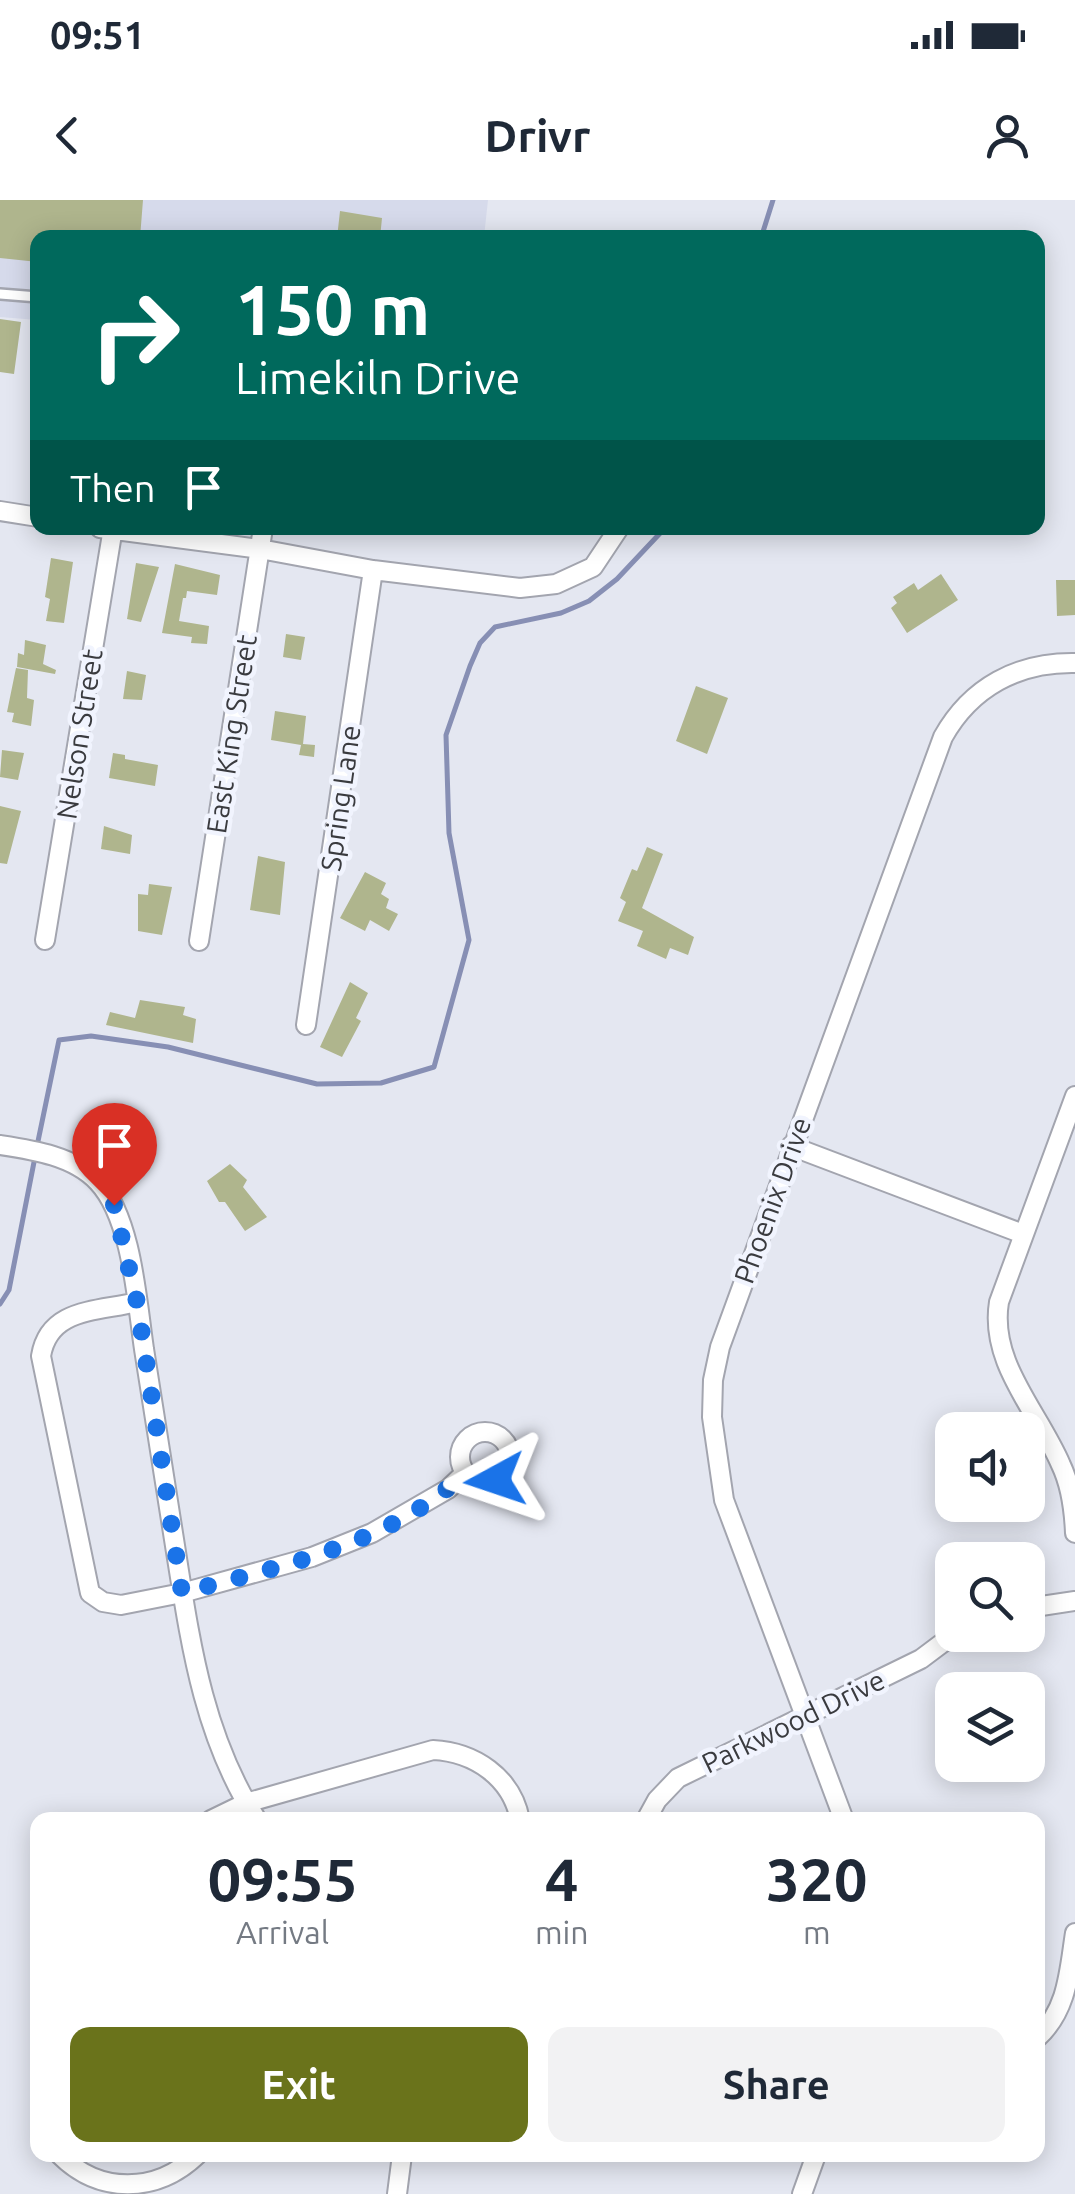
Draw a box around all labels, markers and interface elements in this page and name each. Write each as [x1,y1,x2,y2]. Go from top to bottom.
text: 09:51 [50,14,145,56]
icon: back [40,108,95,163]
icon: person [980,108,1035,163]
text: Drivr [485,110,590,161]
icon: right [70,270,200,400]
text: 150 m [235,270,430,348]
text: Limekiln Drive [235,352,520,403]
icon: arrive [176,460,231,515]
text: Then [70,467,156,509]
street label: East King Street [200,632,262,836]
street label: Nelson Street [50,647,108,821]
street label: Spring Lane [314,723,366,873]
pin [72,1103,157,1206]
street label: Phoenix Drive [728,1113,816,1287]
icon: arrive [87,1118,142,1173]
map controls [935,1412,1045,1782]
button: sound [935,1412,1045,1522]
position arrow [443,1428,547,1532]
button: search [935,1542,1045,1652]
street label: Parkwood Drive [697,1663,889,1779]
button: layers [935,1672,1045,1782]
text: 09:55 [207,1845,358,1912]
text: 4 [545,1845,579,1912]
text: 320 [766,1845,868,1912]
text: Arrival [236,1914,329,1950]
text: min [535,1914,589,1950]
text: m [803,1914,831,1950]
button: Exit [70,2027,528,2142]
button: Share [548,2027,1005,2142]

